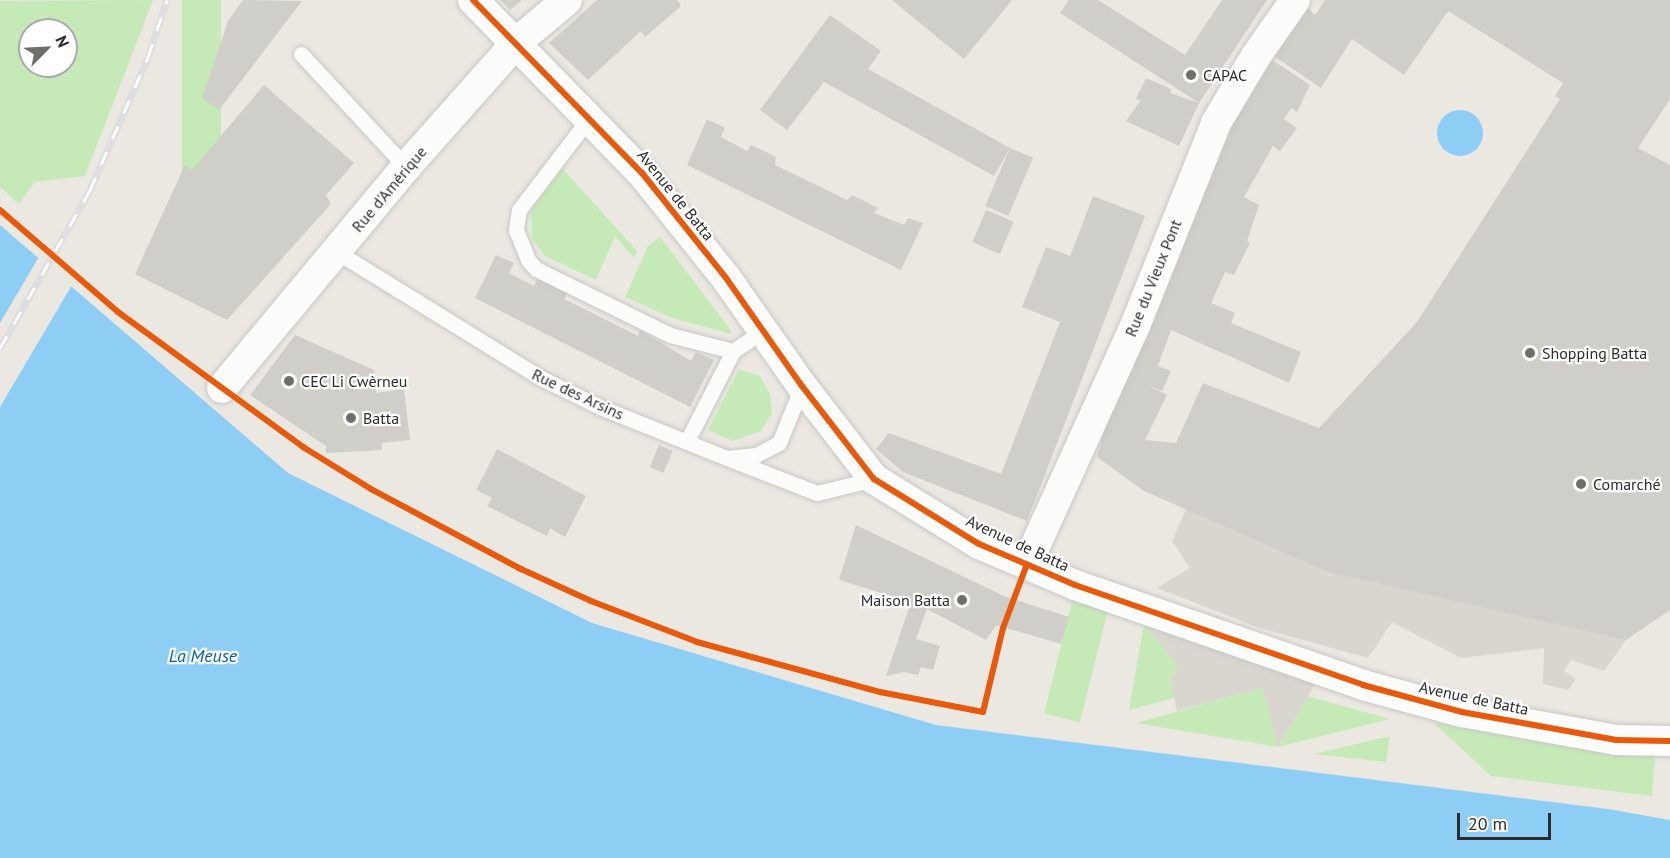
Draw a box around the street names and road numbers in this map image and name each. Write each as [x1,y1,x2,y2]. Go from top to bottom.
street label: Rue d'Amérique [348,142,430,236]
street label: Avenue de Batta [634,146,718,244]
street label: Rue du Vieux Pont [1121,216,1185,340]
street label: Rue des Arsins [529,364,627,424]
street label: Avenue de Batta [964,511,1072,575]
street label: Avenue de Batta [1418,677,1530,719]

